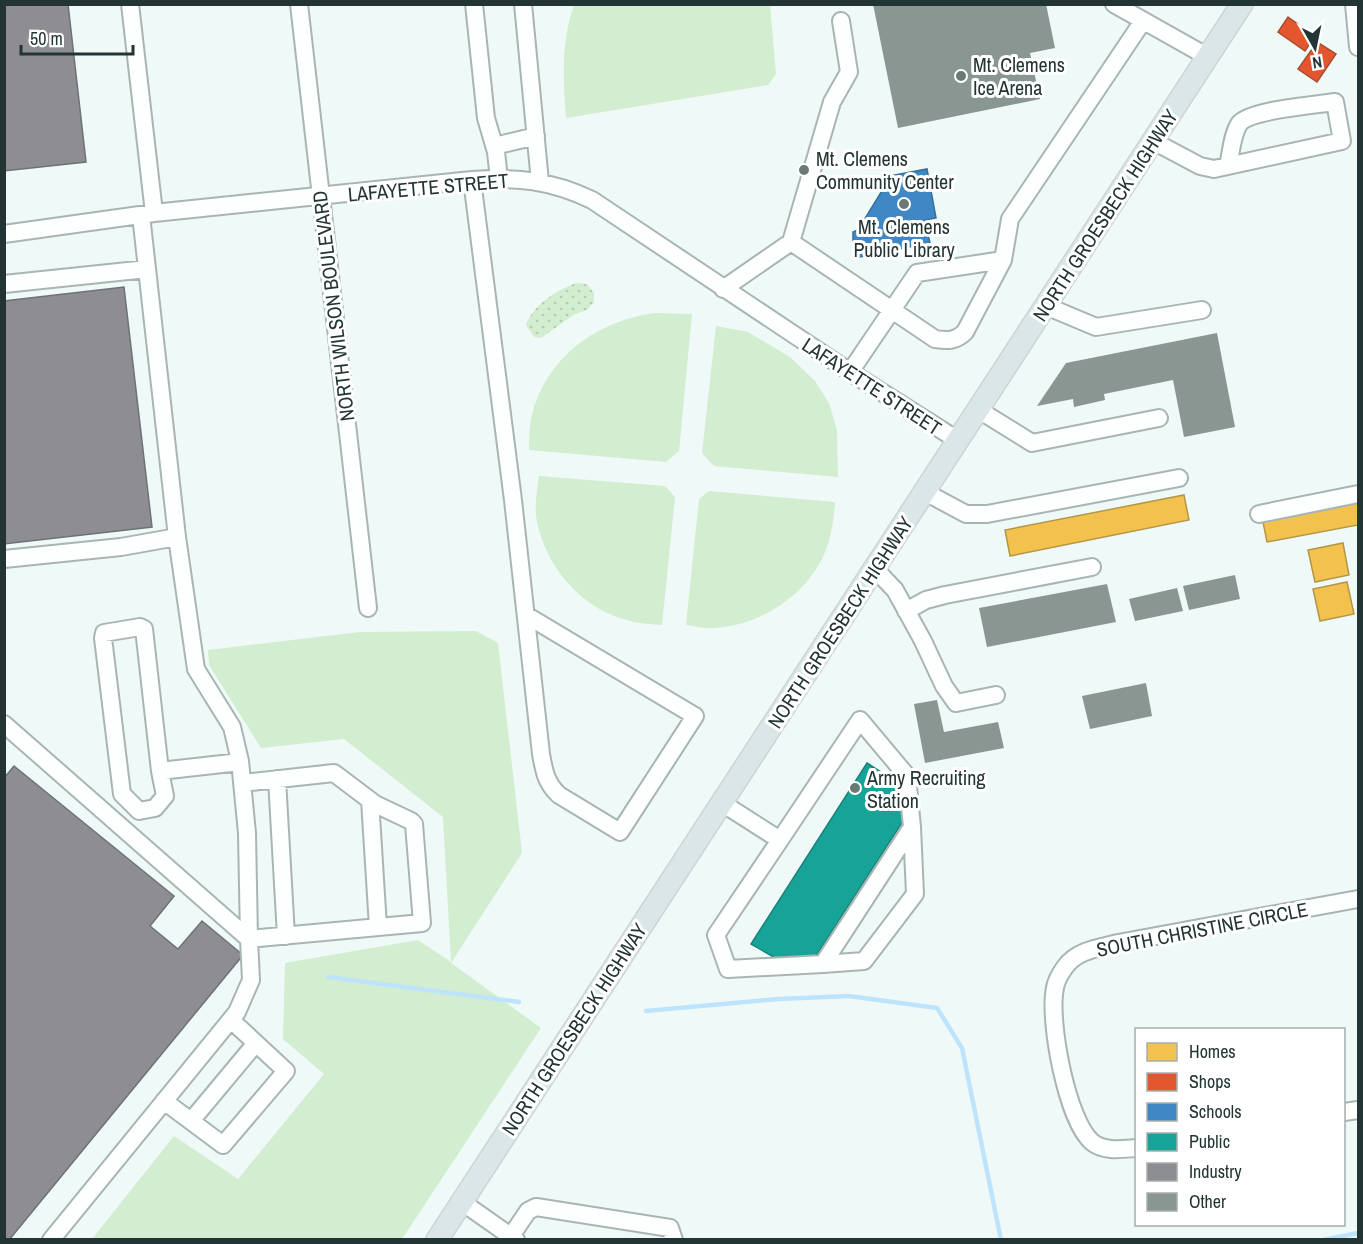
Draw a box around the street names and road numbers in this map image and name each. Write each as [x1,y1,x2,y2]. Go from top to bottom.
street label: NORTH GROESBECK HIGHWAY [1026,104,1184,326]
street label: LAFAYETTE STREET [347,167,509,207]
street label: NORTH WILSON BOULEVARD [305,189,361,423]
street label: LAFAYETTE STREET [797,331,947,441]
street label: NORTH GROESBECK HIGHWAY [761,511,919,733]
street label: SOUTH CHRISTINE CIRCLE [1094,895,1310,963]
street label: NORTH GROESBECK HIGHWAY [495,918,653,1140]

